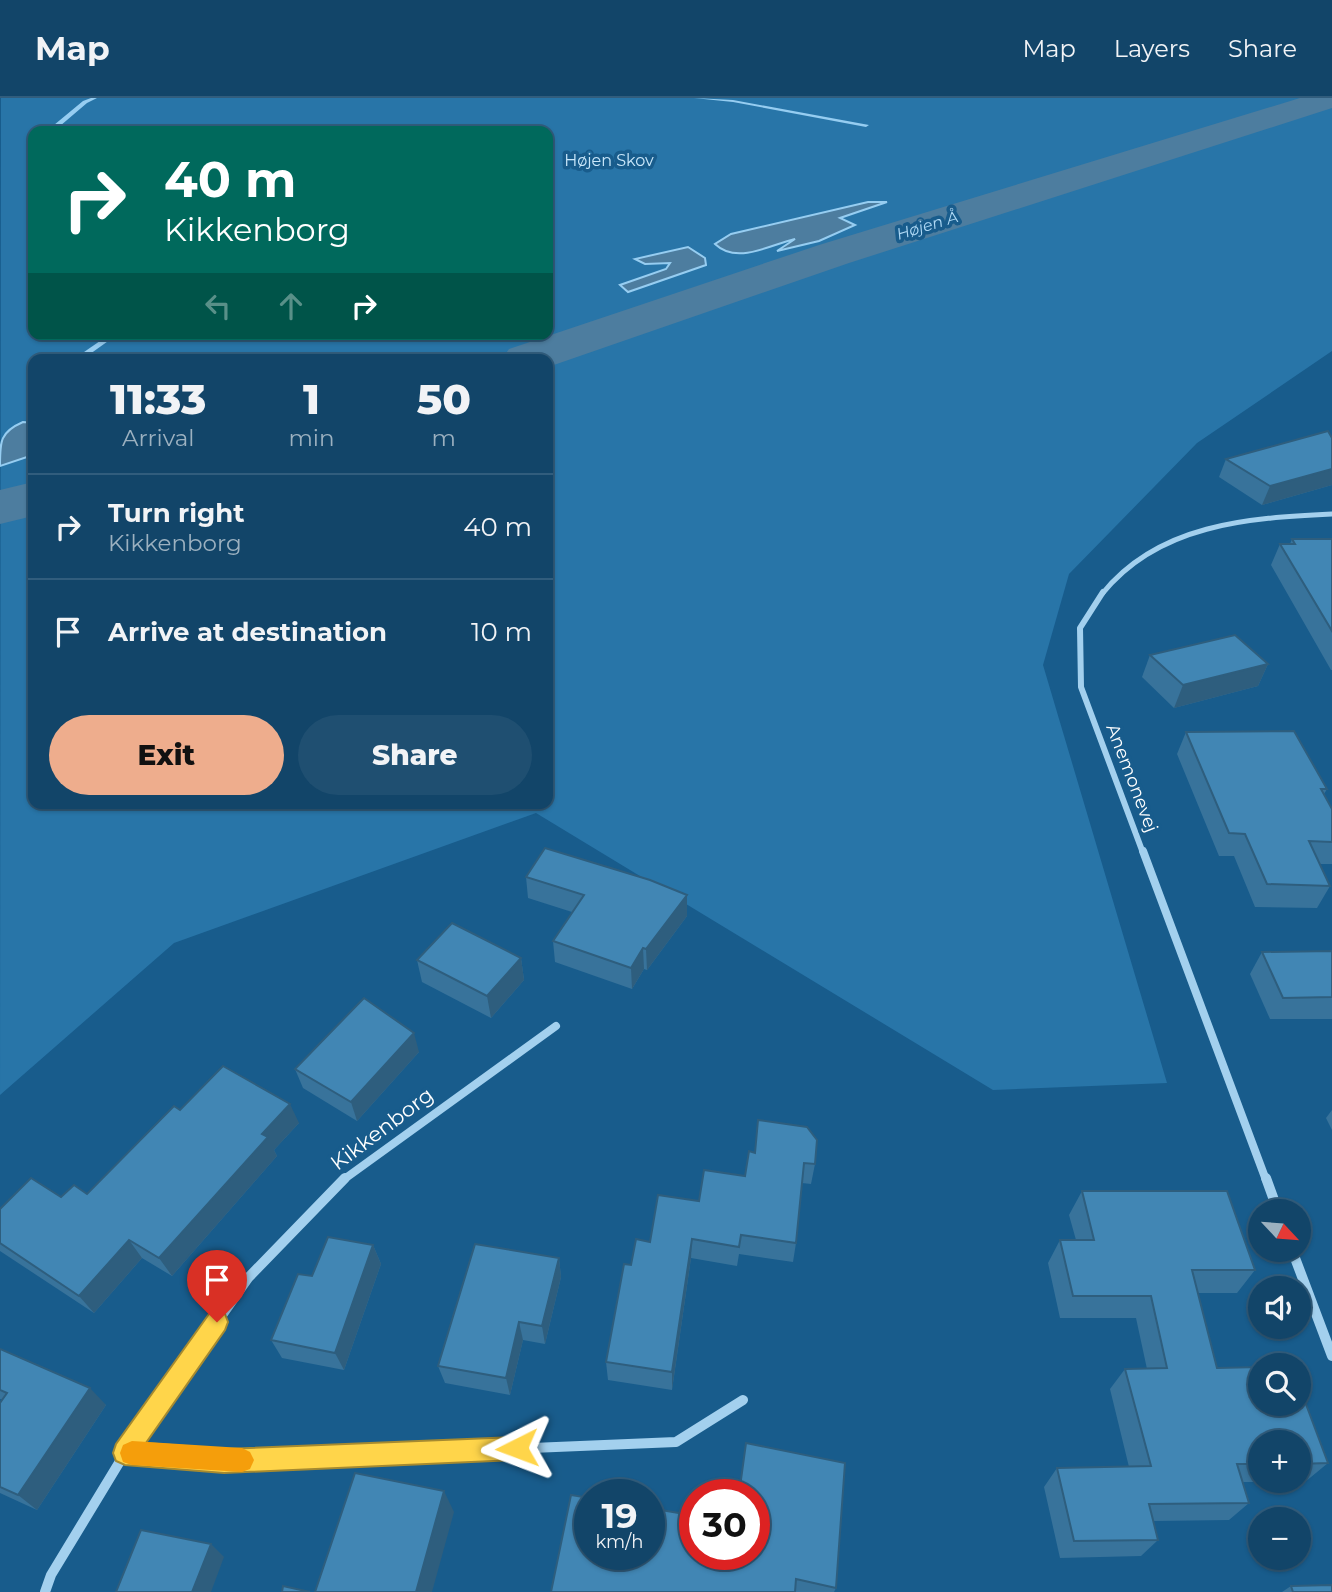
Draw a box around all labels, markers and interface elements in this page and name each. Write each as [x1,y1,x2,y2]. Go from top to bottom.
text: Map [35,28,110,68]
text: Map [1022,34,1076,63]
text: Layers [1114,34,1190,63]
text: Share [1228,34,1297,63]
text: 40 m [164,150,296,209]
park label: Højen Skov [564,151,654,170]
icon: right [49,154,140,245]
water label: Højen Å [894,206,960,244]
text: Kikkenborg [164,210,350,249]
icon: left [199,287,237,325]
icon: ahead [272,287,310,325]
icon: right [345,287,383,325]
text: 11:33 [110,373,206,425]
text: 1 [303,373,320,425]
text: 50 [417,373,471,425]
text: Arrival [122,424,195,452]
text: min [288,424,335,452]
text: m [432,424,456,452]
text: Turn right [108,497,244,529]
icon: right [49,508,87,546]
text: 40 m [463,511,532,543]
text: Kikkenborg [108,529,242,557]
icon: arrive [49,613,87,651]
text: Arrive at destination [108,616,387,648]
text: 10 m [471,616,532,648]
button: Exit [49,715,284,795]
button: Share [298,715,532,795]
street label: Anemonevej [1101,721,1163,835]
street label: Kikkenborg [325,1082,438,1175]
north arrow [1248,1199,1311,1262]
map controls [1248,1199,1311,1570]
pin [187,1250,247,1322]
icon: arrive [198,1261,236,1299]
button: sound [1248,1276,1311,1339]
button: search [1248,1353,1311,1416]
position arrow [480,1411,554,1485]
button: + [1248,1430,1311,1493]
speed limit sign: 30 [679,1479,770,1570]
text: 19 [601,1494,638,1537]
button: − [1248,1507,1311,1570]
text: km/h [595,1531,644,1553]

